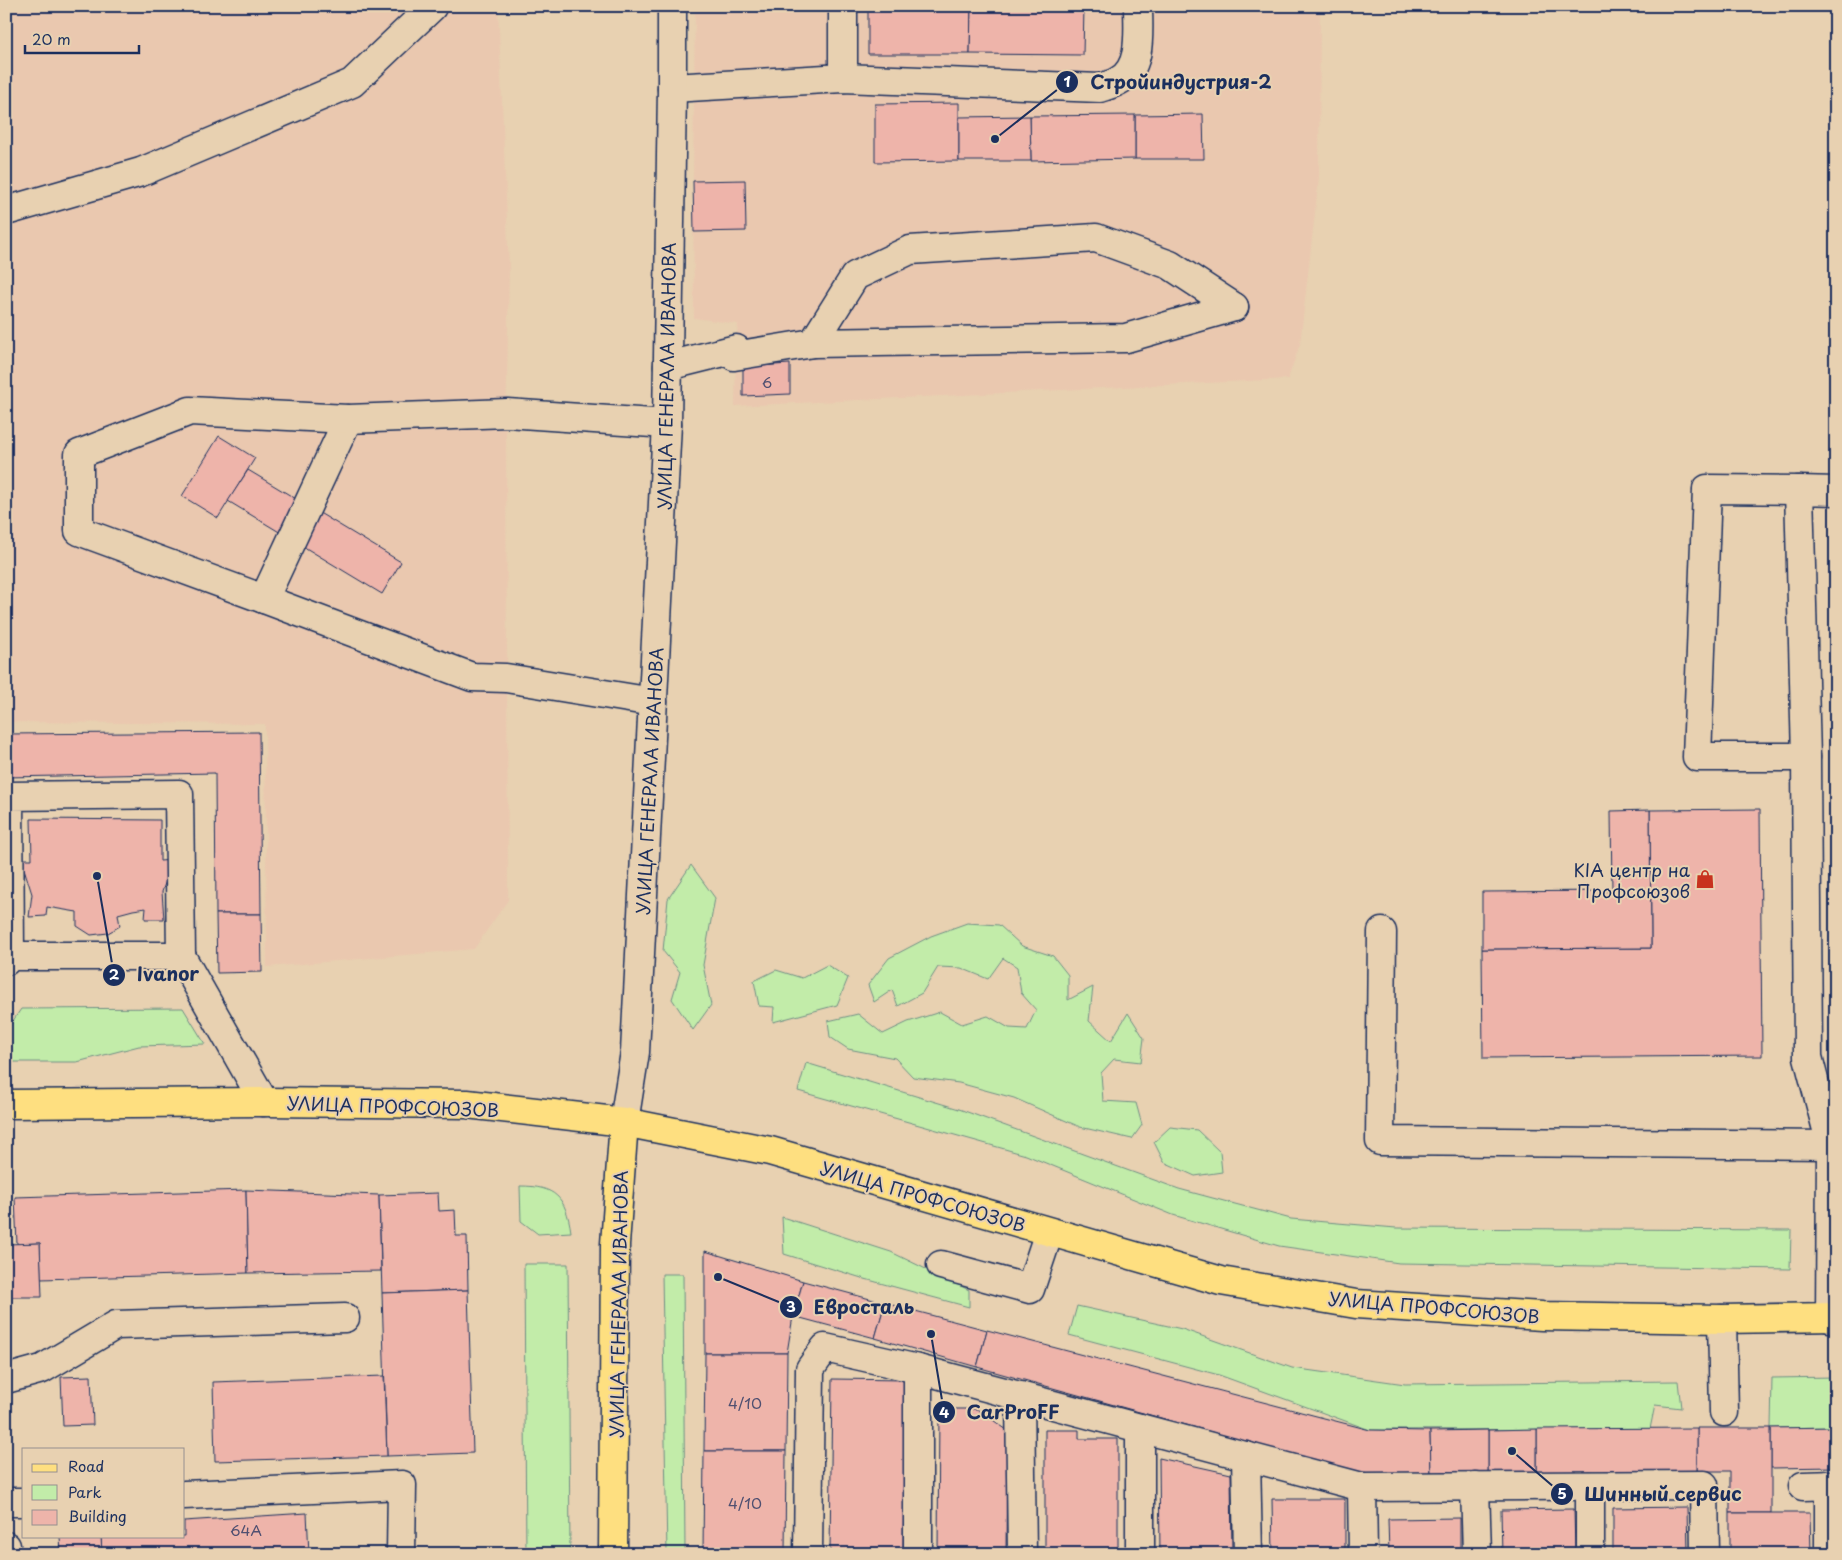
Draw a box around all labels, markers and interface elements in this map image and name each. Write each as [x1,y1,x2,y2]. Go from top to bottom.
scale bar [25,22,139,54]
text: 20 m [32,27,71,50]
callout: Стройиндустрия-2 [1055,65,1281,99]
text: Стройиндустрия-2 [1090,67,1272,95]
text: 1 [1063,69,1071,92]
street label: УЛИЦА ГЕНЕРАЛА ИВАНОВА [650,242,682,510]
house number: 6 [762,370,772,393]
street label: УЛИЦА ГЕНЕРАЛА ИВАНОВА [629,647,669,915]
place label: KIA центр на Профсоюзов [1574,856,1691,904]
shop icon: KIA центр на Профсоюзов [1694,868,1716,890]
callout: Ivanor [102,958,209,992]
text: Ivanor [137,959,199,987]
text: 2 [109,962,120,985]
street label: УЛИЦА ПРОФСОЮЗОВ [287,1089,499,1123]
street label: УЛИЦА ПРОФСОЮЗОВ [817,1154,1029,1238]
street label: УЛИЦА ГЕНЕРАЛА ИВАНОВА [602,1170,634,1438]
street label: УЛИЦА ПРОФСОЮЗОВ [1327,1284,1541,1330]
callout: Евросталь [778,1290,924,1324]
text: Евросталь [814,1292,914,1320]
text: 3 [786,1294,796,1317]
house number: 4/10 [728,1391,762,1414]
callout: CarProFF [932,1395,1070,1429]
text: CarProFF [966,1397,1060,1425]
text: 4 [939,1400,949,1423]
legend [22,1448,185,1538]
text: Road [68,1454,104,1477]
callout: Шинный сервис [1549,1477,1751,1511]
text: Шинный сервис [1584,1479,1742,1507]
text: Park [68,1480,102,1503]
text: 5 [1557,1481,1567,1504]
house number: 4/10 [728,1491,762,1514]
text: Building [68,1504,127,1527]
house number: 64А [230,1518,262,1541]

